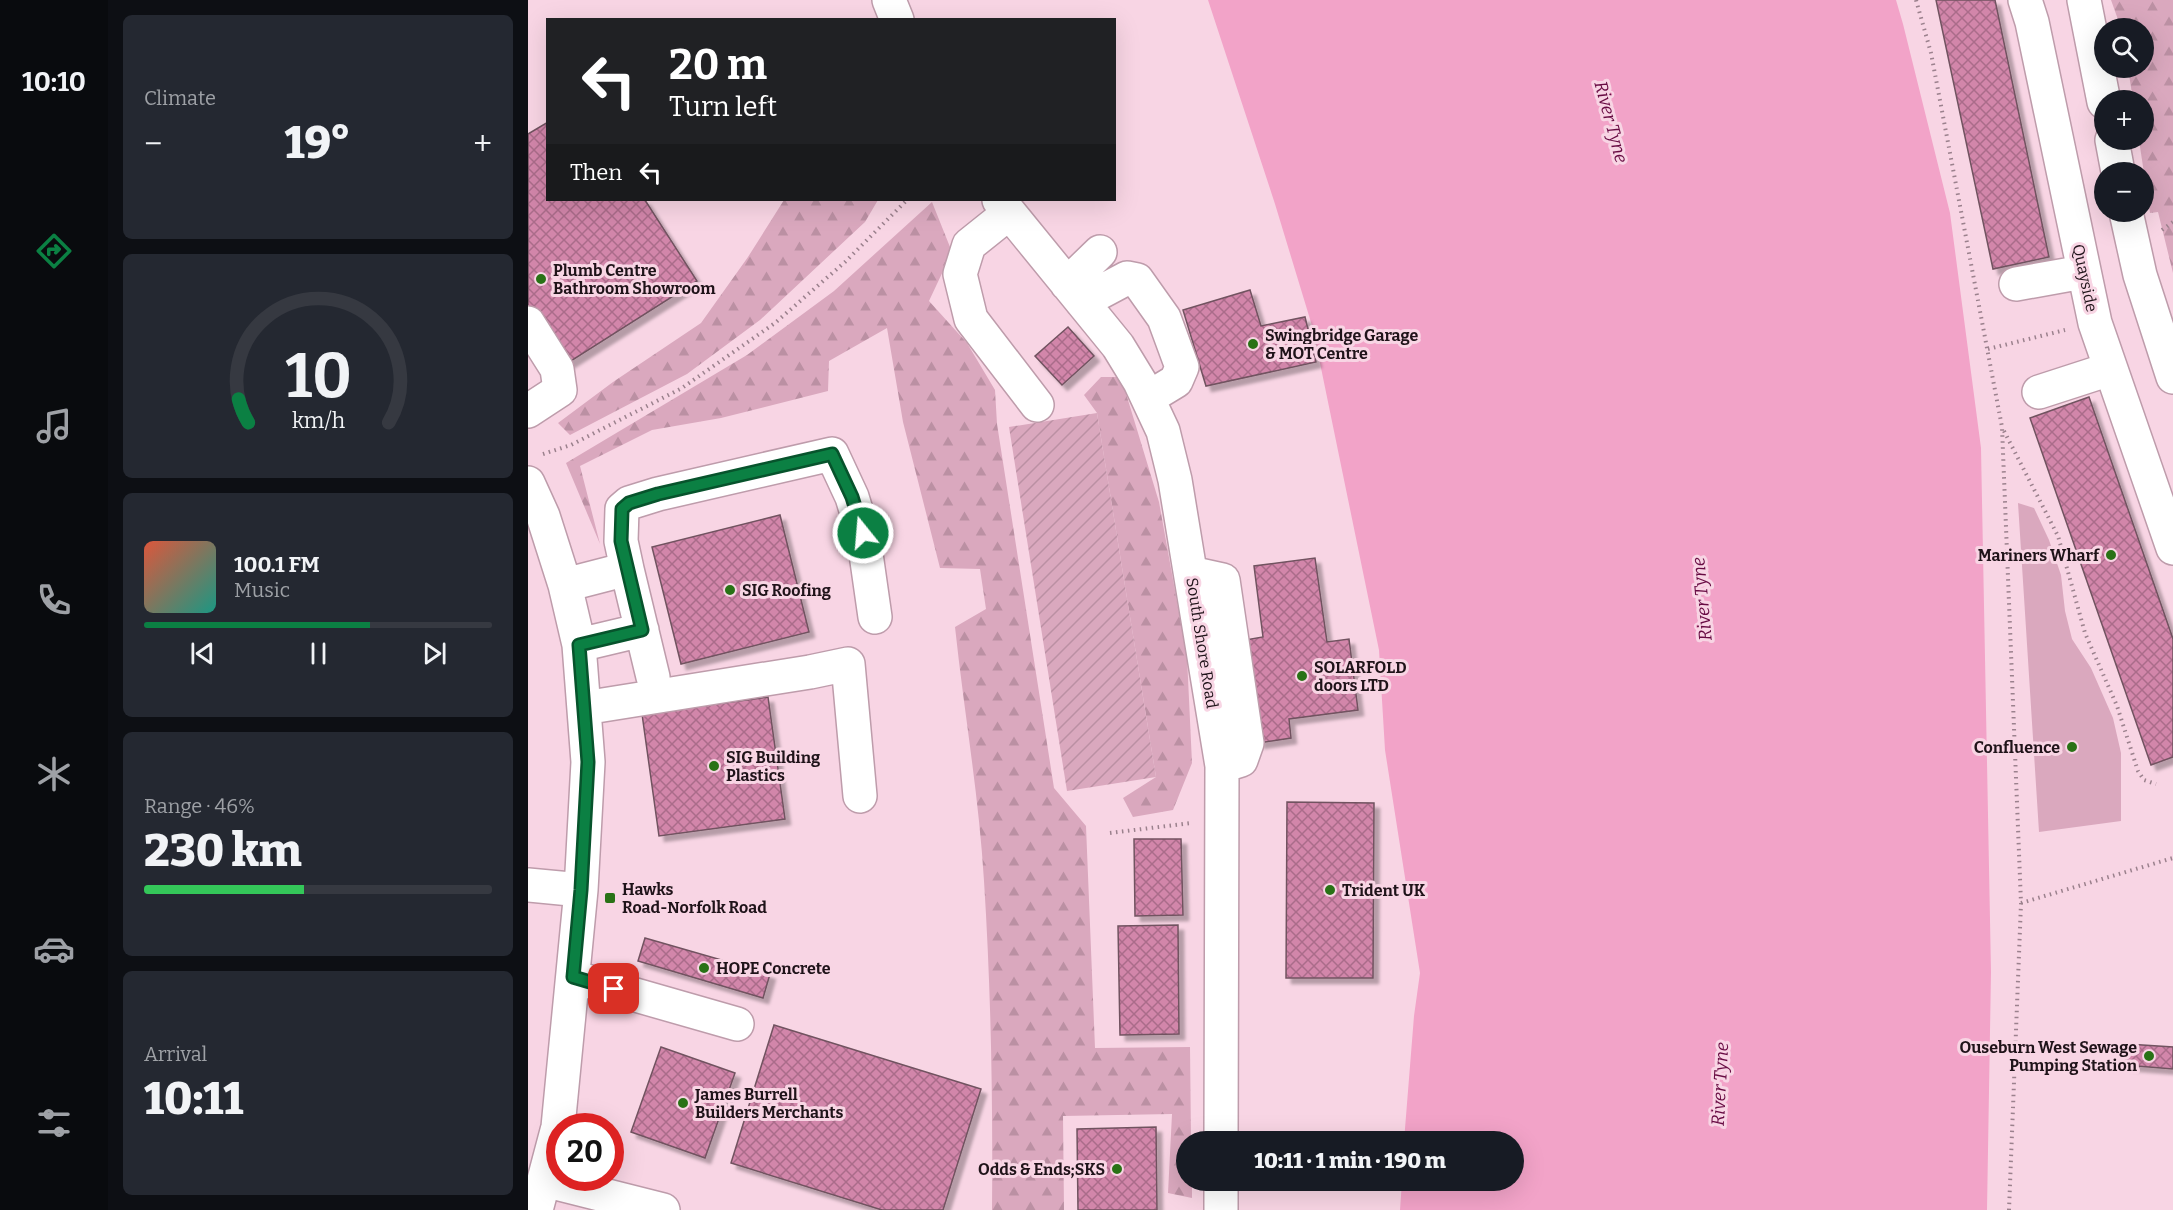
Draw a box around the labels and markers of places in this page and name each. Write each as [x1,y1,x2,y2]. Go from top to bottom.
place label: Plumb Centre Bathroom Showroom [553,261,716,298]
marker: Plumb Centre Bathroom Showroom [534,272,548,286]
place label: Swingbridge Garage & MOT Centre [1265,326,1418,363]
marker: Swingbridge Garage & MOT Centre [1246,337,1260,351]
place label: Mariners Wharf [1978,546,2100,565]
marker: Mariners Wharf [2104,548,2118,562]
place label: SIG Roofing [742,581,831,600]
marker: SIG Roofing [723,583,737,597]
place label: SOLARFOLD doors LTD [1314,658,1407,695]
marker: SOLARFOLD doors LTD [1295,669,1309,683]
place label: Confluence [1974,738,2060,757]
marker: Confluence [2065,740,2079,754]
place label: SIG Building Plastics [726,748,820,785]
marker: SIG Building Plastics [707,759,721,773]
place label: Hawks Road-Norfolk Road [622,880,767,917]
place label: Trident UK [1342,881,1426,900]
marker: Trident UK [1323,883,1337,897]
marker: Hawks Road-Norfolk Road [603,891,617,905]
place label: HOPE Concrete [716,959,831,978]
marker: HOPE Concrete [697,961,711,975]
pin [588,963,639,1014]
place label: Ouseburn West Sewage Pumping Station [1960,1038,2138,1075]
marker: Ouseburn West Sewage Pumping Station [2142,1049,2156,1063]
place label: James Burrell Builders Merchants [694,1085,844,1122]
marker: James Burrell Builders Merchants [676,1096,690,1110]
place label: Odds & Ends;SKS [978,1160,1105,1179]
marker: Odds & Ends;SKS [1110,1162,1124,1176]

